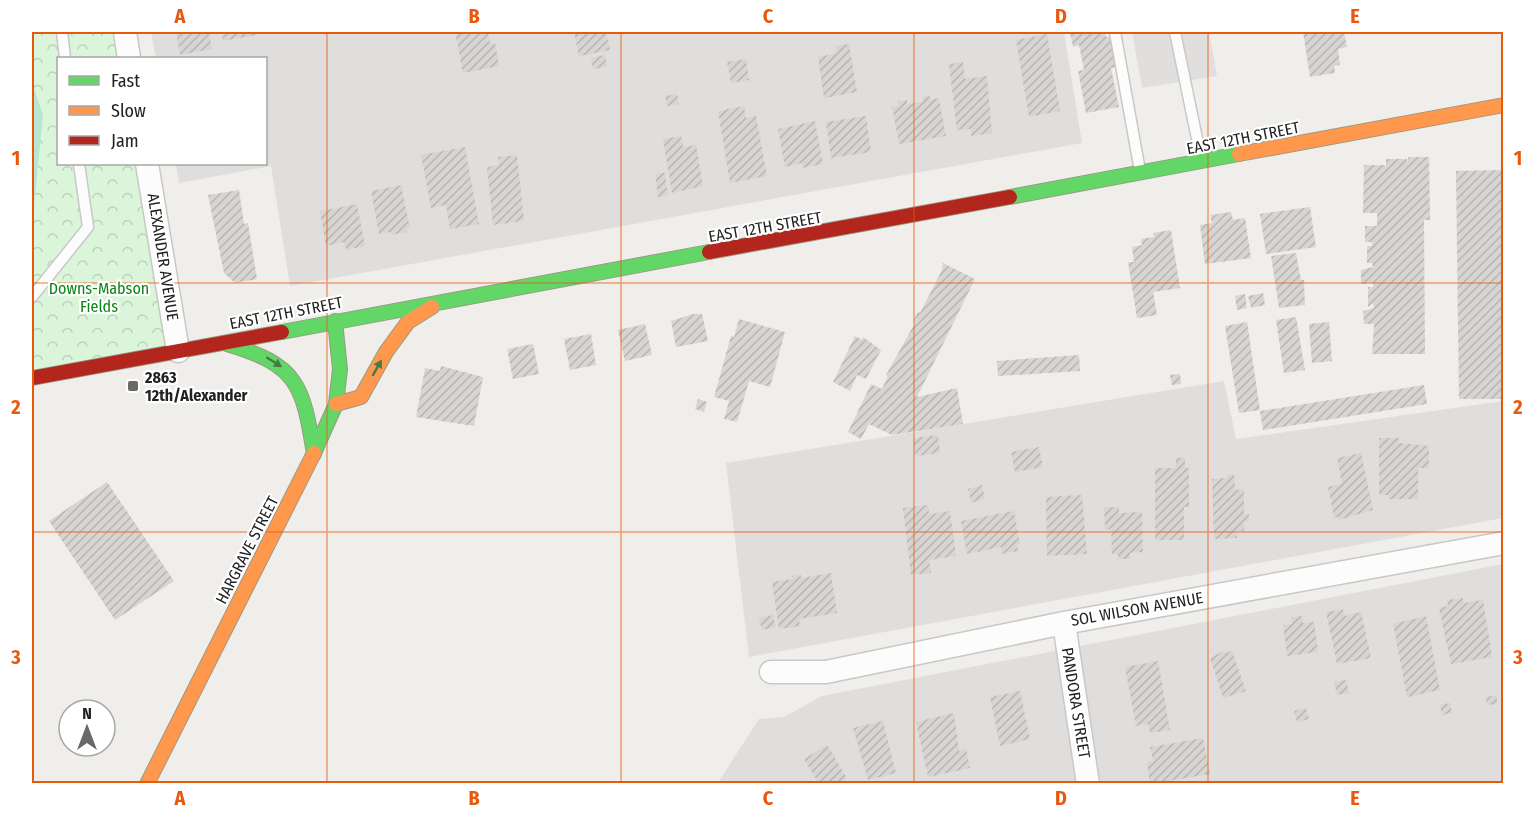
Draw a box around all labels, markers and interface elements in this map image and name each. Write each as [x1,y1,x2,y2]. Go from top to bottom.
text: A [174,4,187,28]
text: B [468,4,480,28]
text: C [763,4,774,28]
text: D [1055,4,1067,28]
text: E [1350,4,1360,28]
legend [57,57,267,165]
text: Fast [111,70,140,92]
text: Slow [111,100,146,122]
street label: EAST 12TH STREET [1185,118,1302,158]
text: Jam [111,130,139,152]
text: 1 [12,146,20,170]
text: 1 [1514,146,1522,170]
street label: ALEXANDER AVENUE [144,192,182,322]
street label: EAST 12TH STREET [707,208,824,246]
park label: Downs-Mabson Fields [49,279,149,316]
street label: EAST 12TH STREET [228,293,345,333]
one-way arrow [266,356,283,367]
one-way arrow [372,359,382,376]
place label: 2863 12th/Alexander [144,368,248,405]
marker: 2863 12th/Alexander [126,379,140,393]
text: 2 [10,395,21,419]
text: 2 [1512,395,1523,419]
street label: HARGRAVE STREET [212,492,283,607]
street label: SOL WILSON AVENUE [1069,588,1205,630]
text: 3 [10,645,21,669]
text: 3 [1512,645,1523,669]
street label: PANDORA STREET [1058,646,1094,760]
north arrow [57,698,117,758]
text: N [82,704,92,723]
text: A [174,786,187,810]
text: B [468,786,480,810]
text: C [763,786,774,810]
text: D [1055,786,1067,810]
text: E [1350,786,1360,810]

